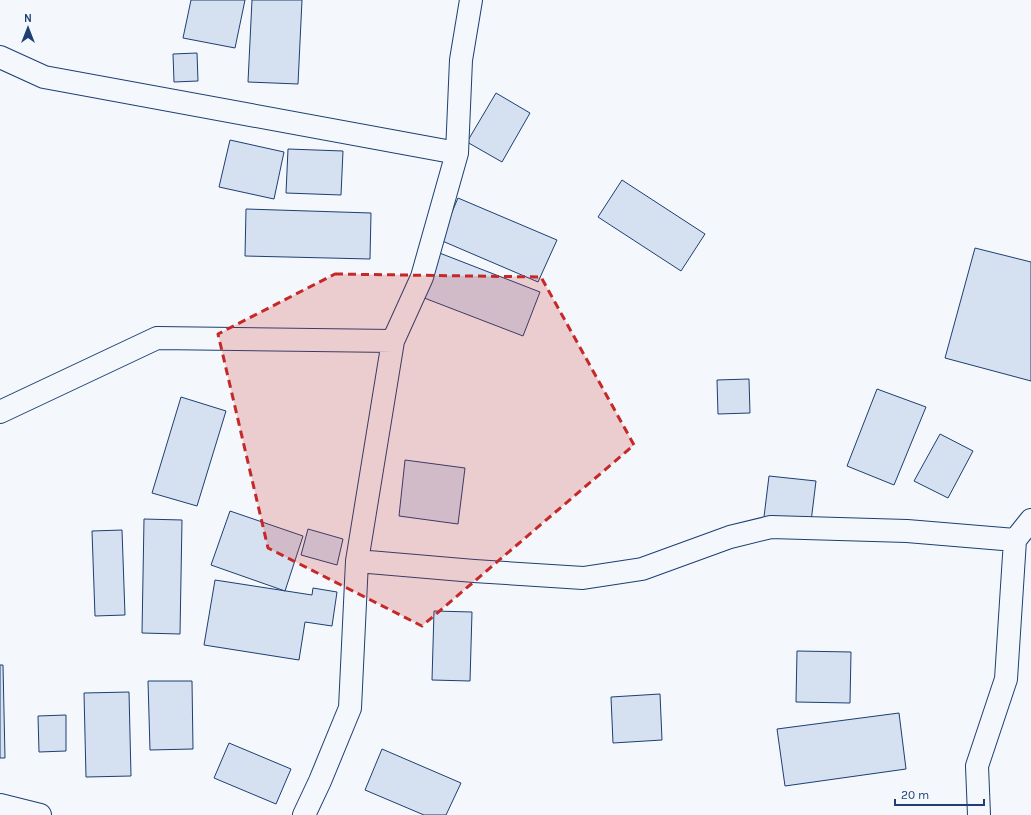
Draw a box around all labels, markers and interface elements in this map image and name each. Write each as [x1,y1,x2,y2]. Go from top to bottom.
north arrow [8,8,48,48]
text: N [24,12,32,25]
scale bar [895,781,984,807]
text: 20 m [901,788,929,802]

